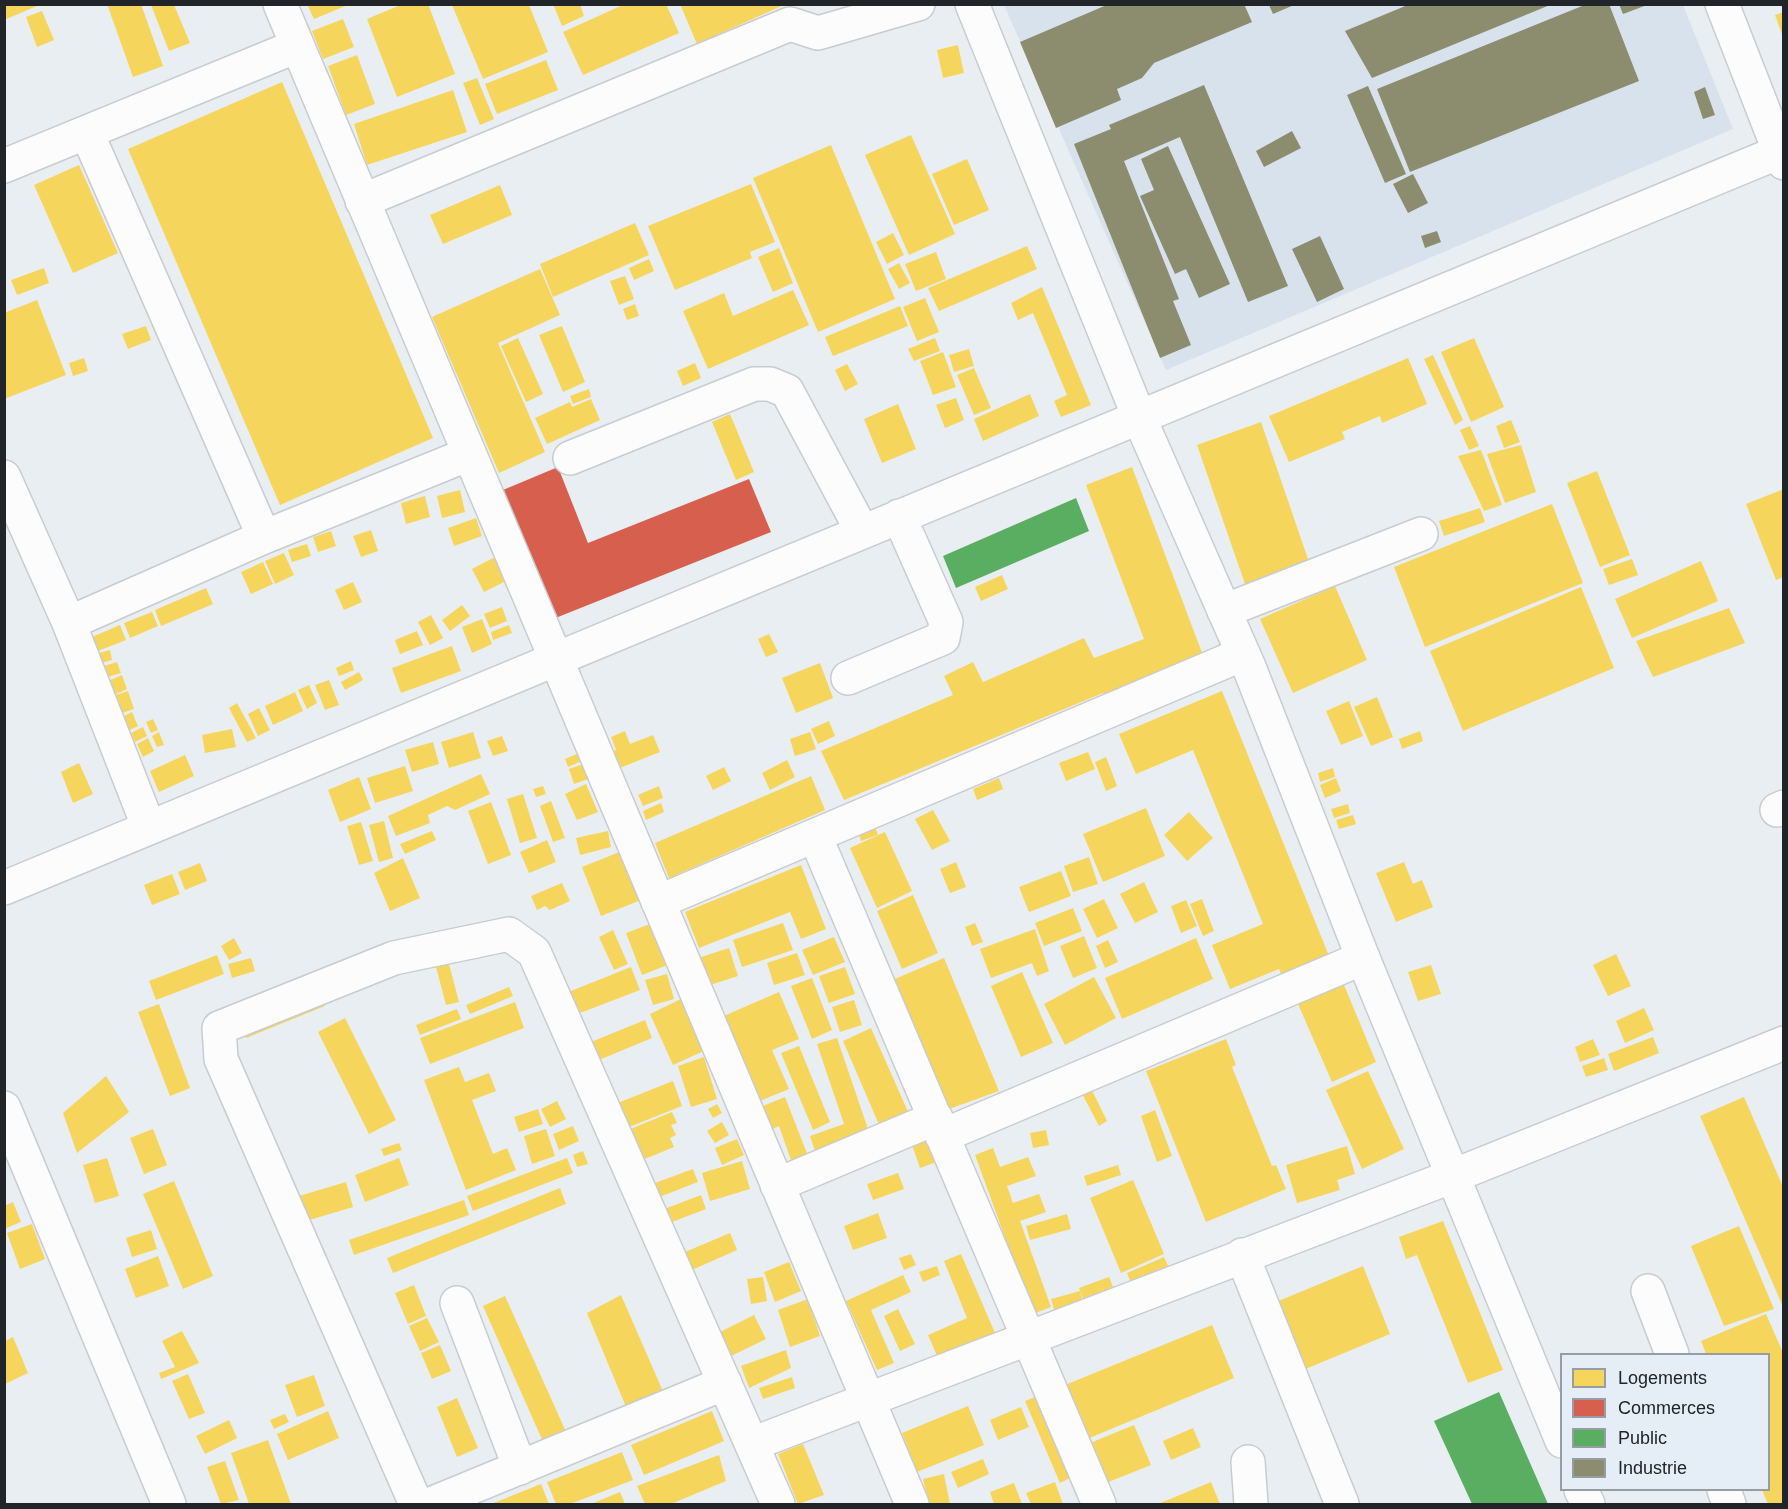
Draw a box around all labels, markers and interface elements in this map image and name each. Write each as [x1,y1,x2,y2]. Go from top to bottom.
legend [1560,1353,1770,1491]
text: Logements [1618,1368,1707,1388]
text: Commerces [1618,1398,1715,1418]
text: Public [1618,1428,1667,1448]
text: Industrie [1618,1458,1687,1478]

